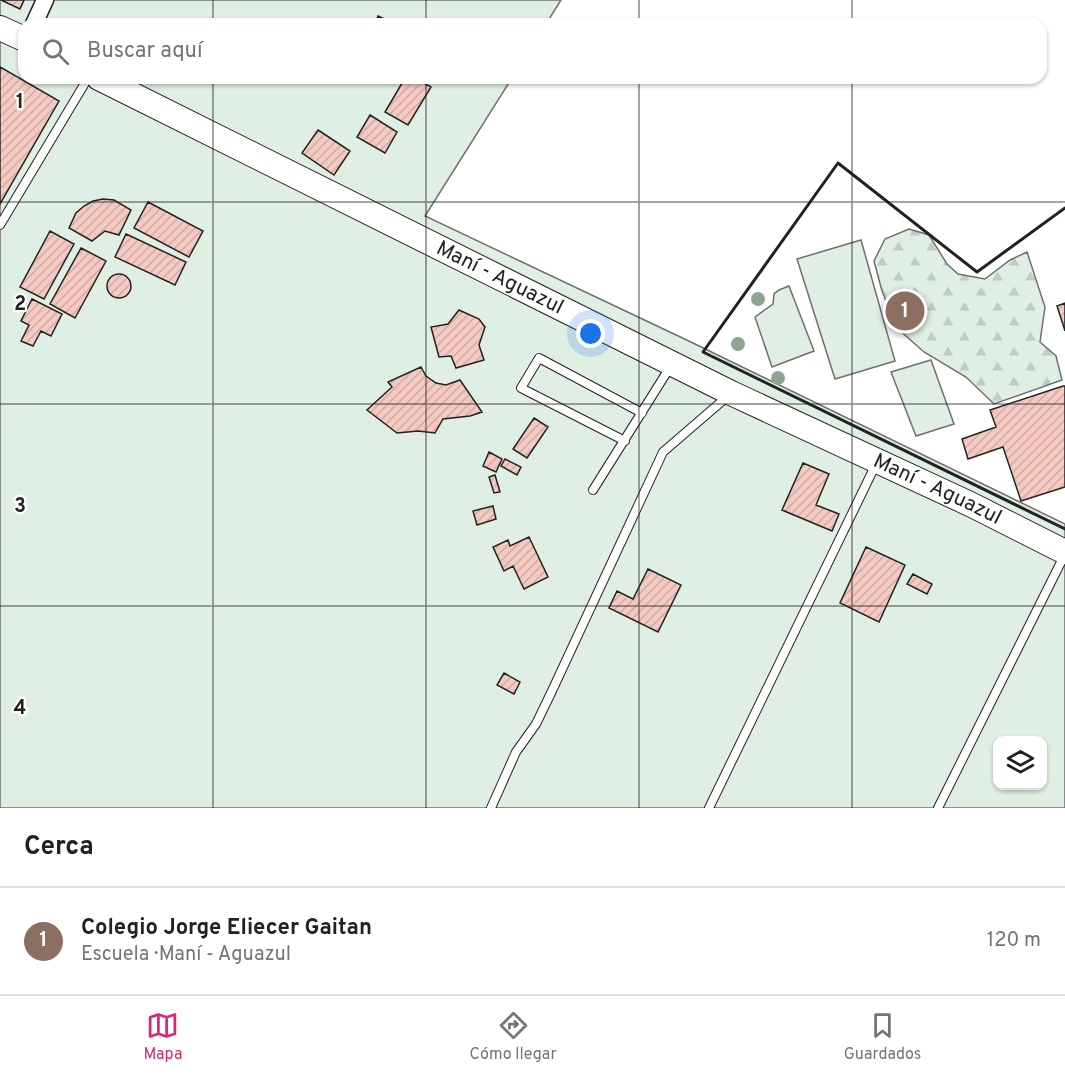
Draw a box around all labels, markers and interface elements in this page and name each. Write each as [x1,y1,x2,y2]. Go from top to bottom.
search box [18,18,1047,84]
icon: search [39,35,72,68]
text: Buscar aquí [87,38,203,65]
text: 1 [16,90,24,116]
street label: Maní - Aguazul [432,235,568,321]
pin: 1 [886,288,924,334]
text: 2 [14,292,26,318]
your location [576,319,605,348]
street label: Maní - Aguazul [869,447,1006,531]
text: 3 [14,494,26,520]
text: 4 [14,696,26,722]
map controls [993,736,1047,790]
button: layers [993,736,1047,790]
text: Cerca [24,831,94,864]
text: Colegio Jorge Eliecer Gaitan [81,915,372,942]
text: 1 [40,928,48,954]
text: 120 m [987,928,1041,954]
text: Escuela · Maní - Aguazul [81,942,291,968]
tab: Mapa [144,1009,182,1065]
tab: Cómo llegar [470,1009,557,1065]
tab: Guardados [844,1009,921,1065]

